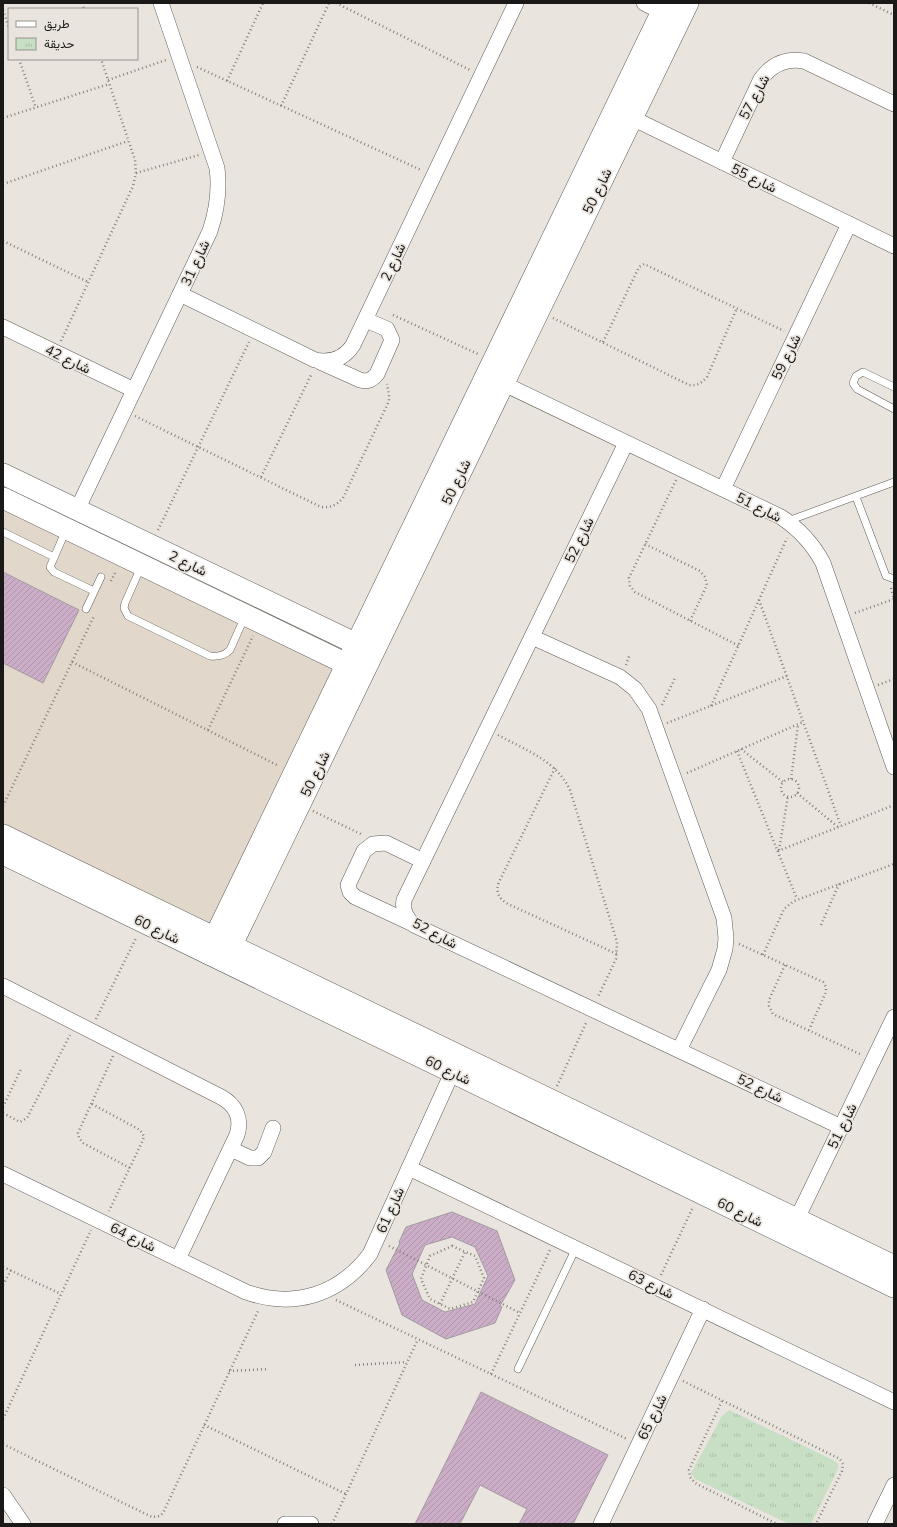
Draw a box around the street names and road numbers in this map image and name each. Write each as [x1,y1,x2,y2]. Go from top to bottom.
street label: شارع 57 [735,71,775,124]
street label: شارع 55 [727,159,780,199]
street label: شارع 50 [578,165,618,218]
street label: شارع 31 [177,237,215,290]
street label: شارع 2 [376,240,411,285]
street label: شارع 59 [767,331,807,384]
street label: شارع 42 [41,340,94,380]
street label: شارع 50 [437,456,477,509]
street label: شارع 51 [732,488,785,528]
street label: شارع 52 [560,514,600,567]
street label: شارع 2 [165,546,210,582]
street label: شارع 50 [296,748,336,801]
street label: شارع 60 [130,910,183,950]
street label: شارع 52 [408,914,461,954]
street label: شارع 60 [421,1051,474,1091]
street label: شارع 52 [733,1070,786,1108]
street label: شارع 51 [823,1100,863,1153]
street label: شارع 61 [372,1184,410,1237]
street label: شارع 60 [713,1193,766,1233]
street label: شارع 64 [106,1218,159,1258]
street label: شارع 63 [624,1265,677,1305]
street label: شارع 65 [633,1391,673,1444]

